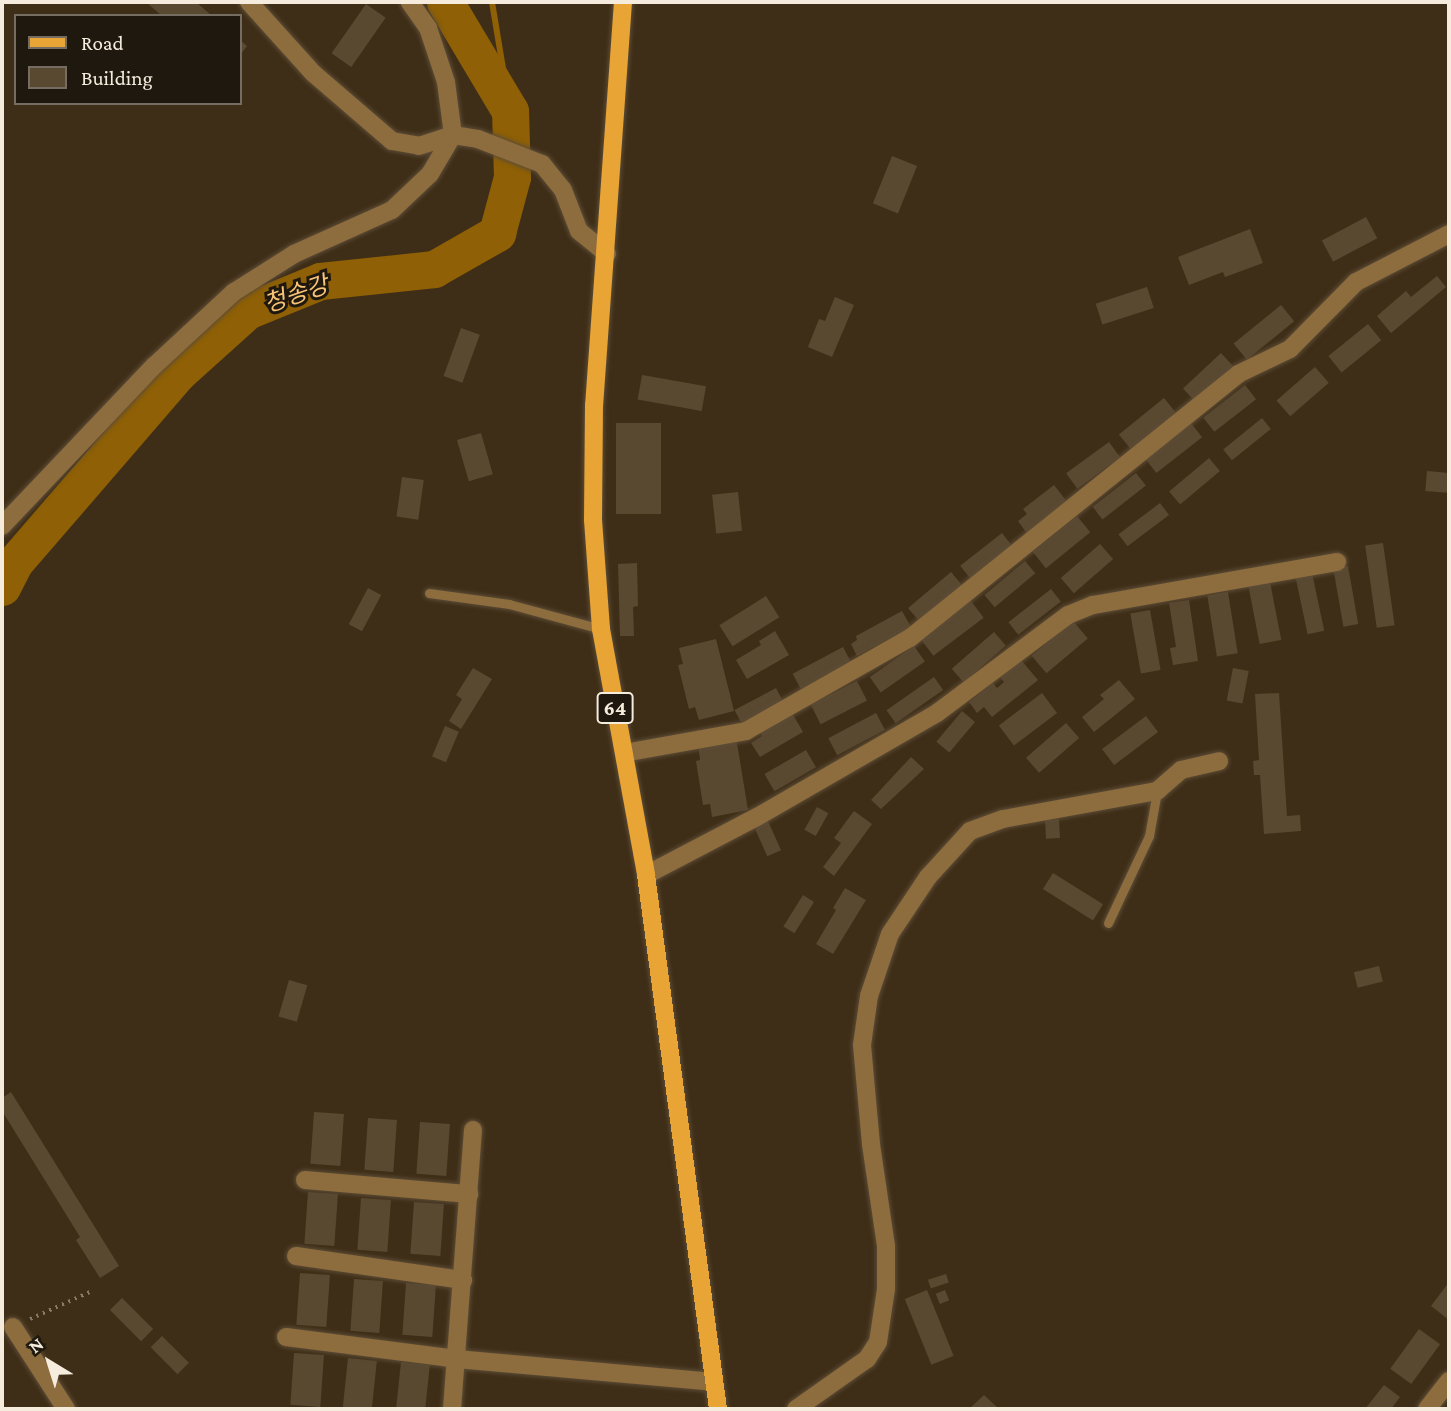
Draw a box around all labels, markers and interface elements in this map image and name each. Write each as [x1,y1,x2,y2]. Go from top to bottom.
legend [14,14,242,105]
text: Road [81,31,124,55]
text: Building [81,66,153,90]
water label: 청송강 [260,270,332,318]
road number: 64 [596,690,634,726]
north arrow [14,1327,84,1397]
text: N [24,1333,47,1357]

